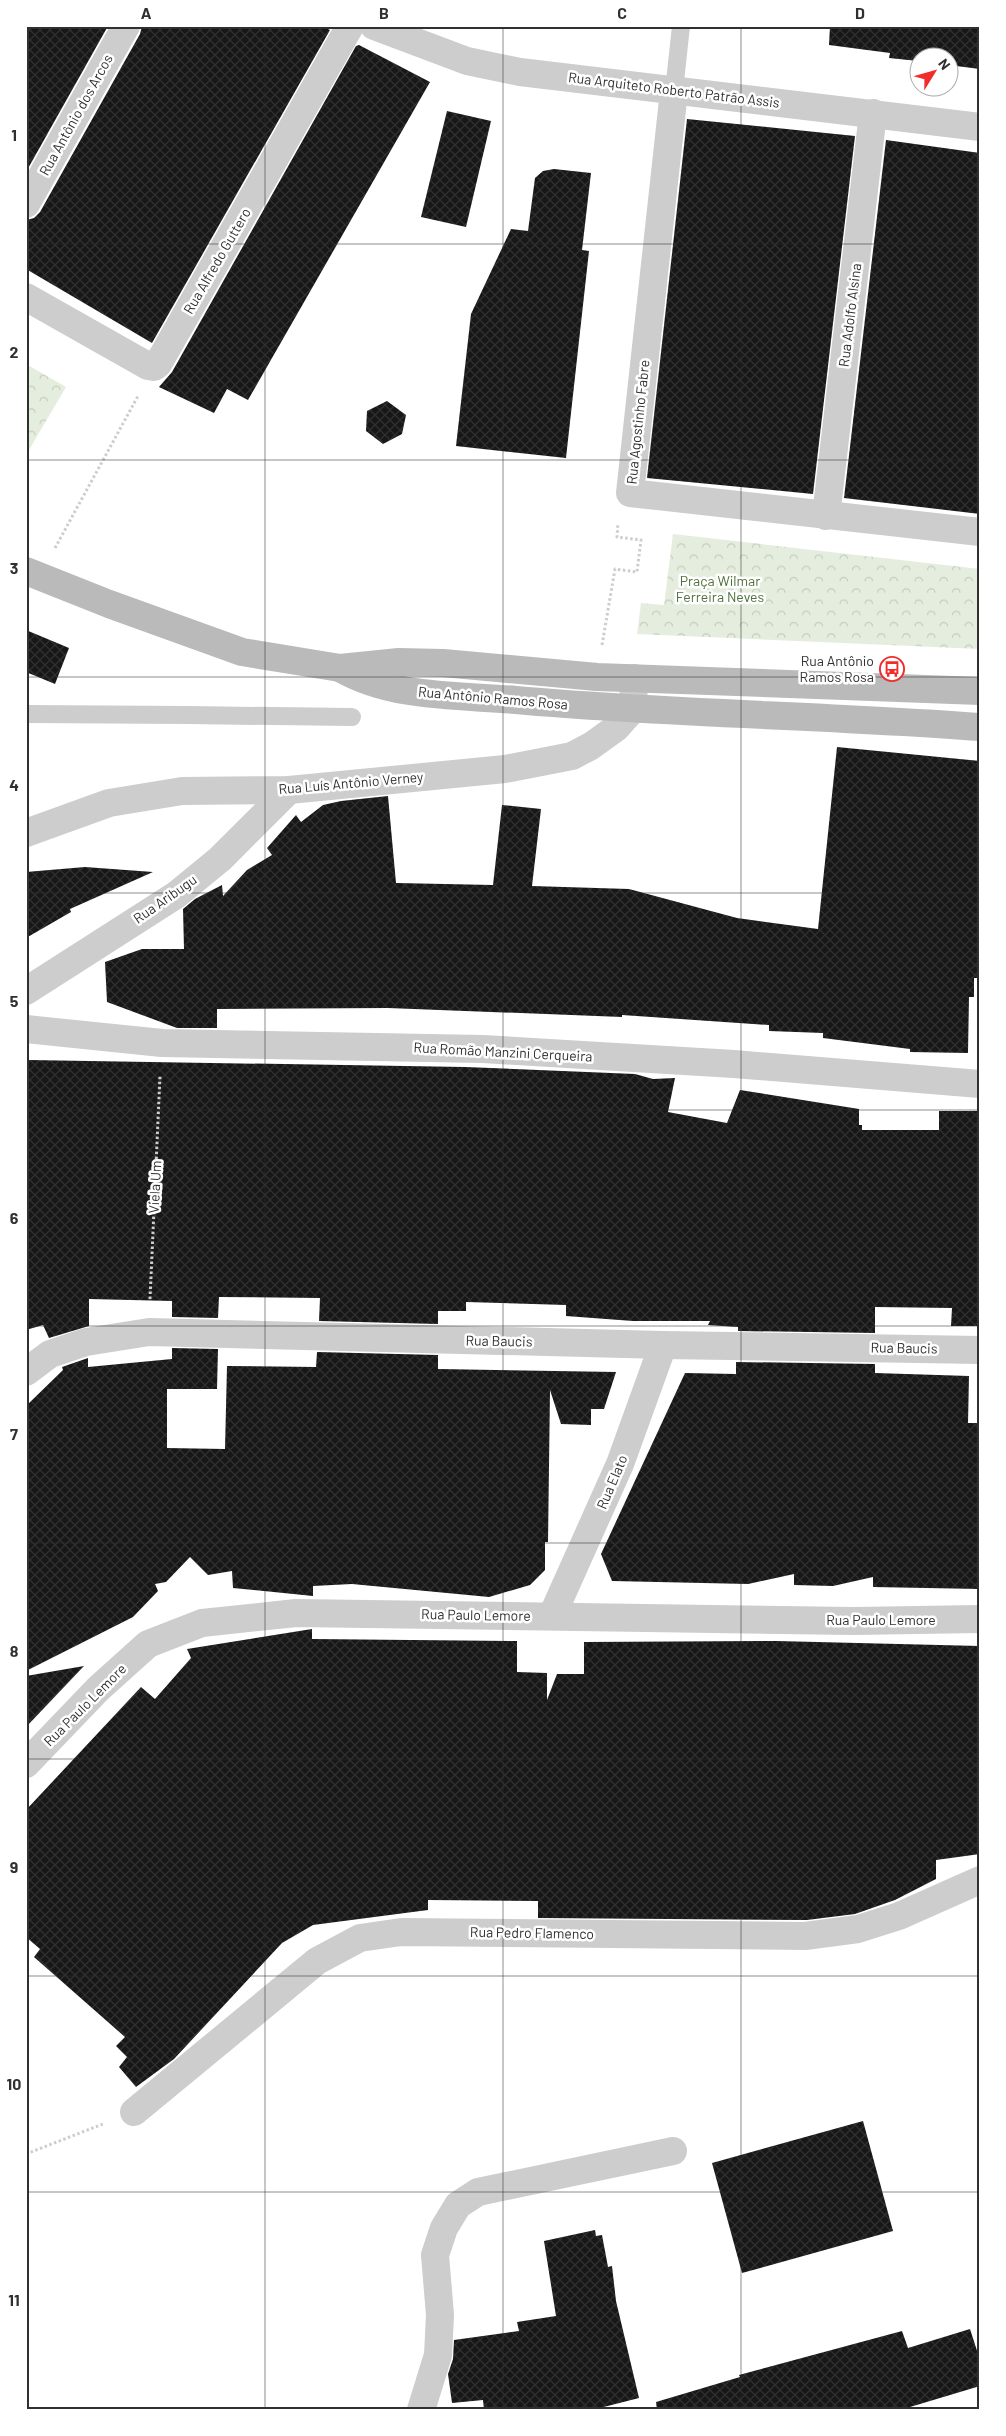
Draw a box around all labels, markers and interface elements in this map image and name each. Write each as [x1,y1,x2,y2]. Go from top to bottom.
text: A [141,3,152,22]
text: B [379,3,389,22]
text: C [617,3,627,22]
text: D [855,3,865,22]
north arrow [908,48,958,98]
street label: Rua Antônio dos Arcos [35,51,116,178]
text: N [935,55,954,73]
street label: Rua Arquiteto Roberto Patrão Assis [567,68,781,111]
text: 1 [11,125,17,144]
street label: Rua Alfredo Guttero [179,205,254,317]
street label: Rua Adolfo Alsina [835,262,864,368]
text: 2 [10,342,19,361]
street label: Rua Agostinho Fabre [623,359,652,485]
text: 3 [10,558,18,577]
park label: Praça Wilmar Ferreira Neves [676,572,764,605]
place label: Rua Antônio Ramos Rosa [800,652,874,685]
bus stop icon: Rua Antônio Ramos Rosa [879,656,905,682]
street label: Rua Antônio Ramos Rosa [417,682,569,713]
street label: Rua Luís Antônio Verney [278,768,425,797]
text: 4 [9,775,19,794]
street label: Rua Aribugu [130,871,200,927]
text: 5 [10,991,19,1010]
street label: Rua Romão Manzini Cerqueira [413,1038,593,1065]
street label: Viela Um [145,1160,164,1214]
text: 6 [10,1208,19,1227]
street label: Rua Baucis [465,1331,533,1350]
street label: Rua Baucis [870,1338,938,1357]
text: 7 [10,1424,18,1443]
street label: Rua Elato [593,1452,631,1512]
street label: Rua Paulo Lemore [421,1605,531,1624]
street label: Rua Paulo Lemore [826,1611,936,1628]
text: 8 [10,1641,19,1660]
street label: Rua Paulo Lemore [40,1660,129,1749]
text: 9 [10,1857,18,1876]
street label: Rua Pedro Flamenco [470,1923,594,1942]
text: 10 [7,2074,21,2093]
text: 11 [8,2290,20,2309]

